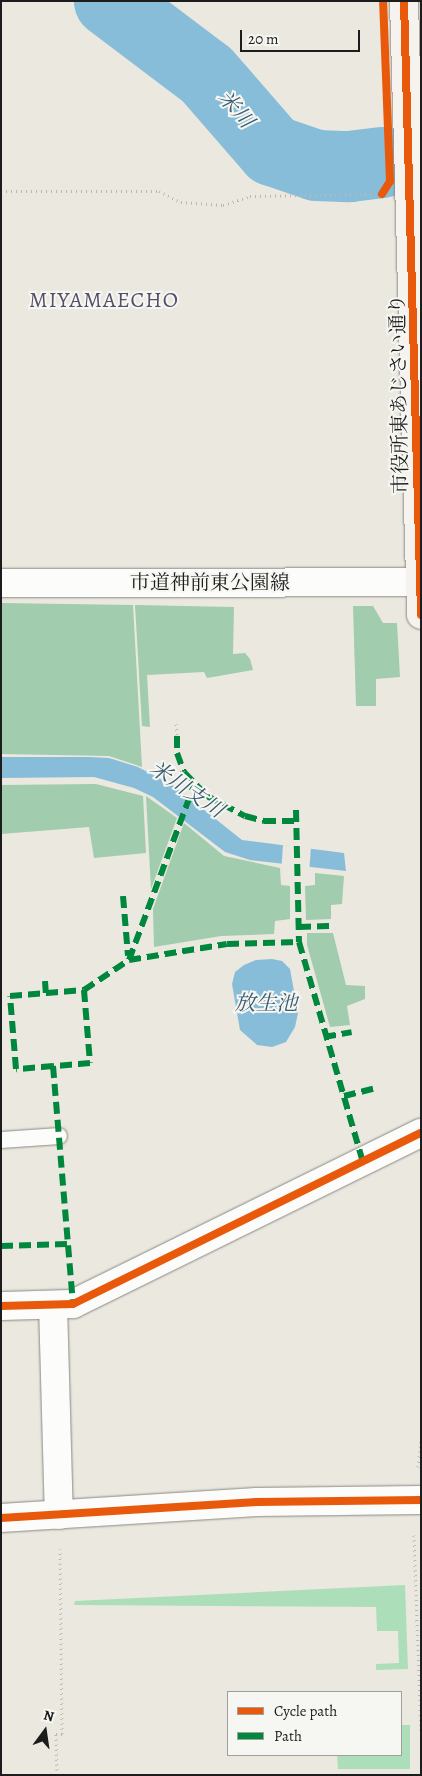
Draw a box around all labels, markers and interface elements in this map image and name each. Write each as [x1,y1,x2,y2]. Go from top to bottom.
scale bar [242,20,362,52]
text: 20 m [248,29,279,49]
water label: 米川 [213,85,259,133]
district label: MIYAMAECHO [28,288,180,314]
street label: 市役所東あじさい通り [385,294,413,494]
street label: 市道神前東公園線 [130,570,290,594]
water label: 米川支川 [145,755,229,823]
water label: 放生池 [235,990,297,1016]
legend [227,1691,402,1756]
text: Cycle path [274,1701,337,1721]
north arrow [20,1706,70,1756]
text: N [41,1706,56,1726]
text: Path [274,1726,302,1746]

